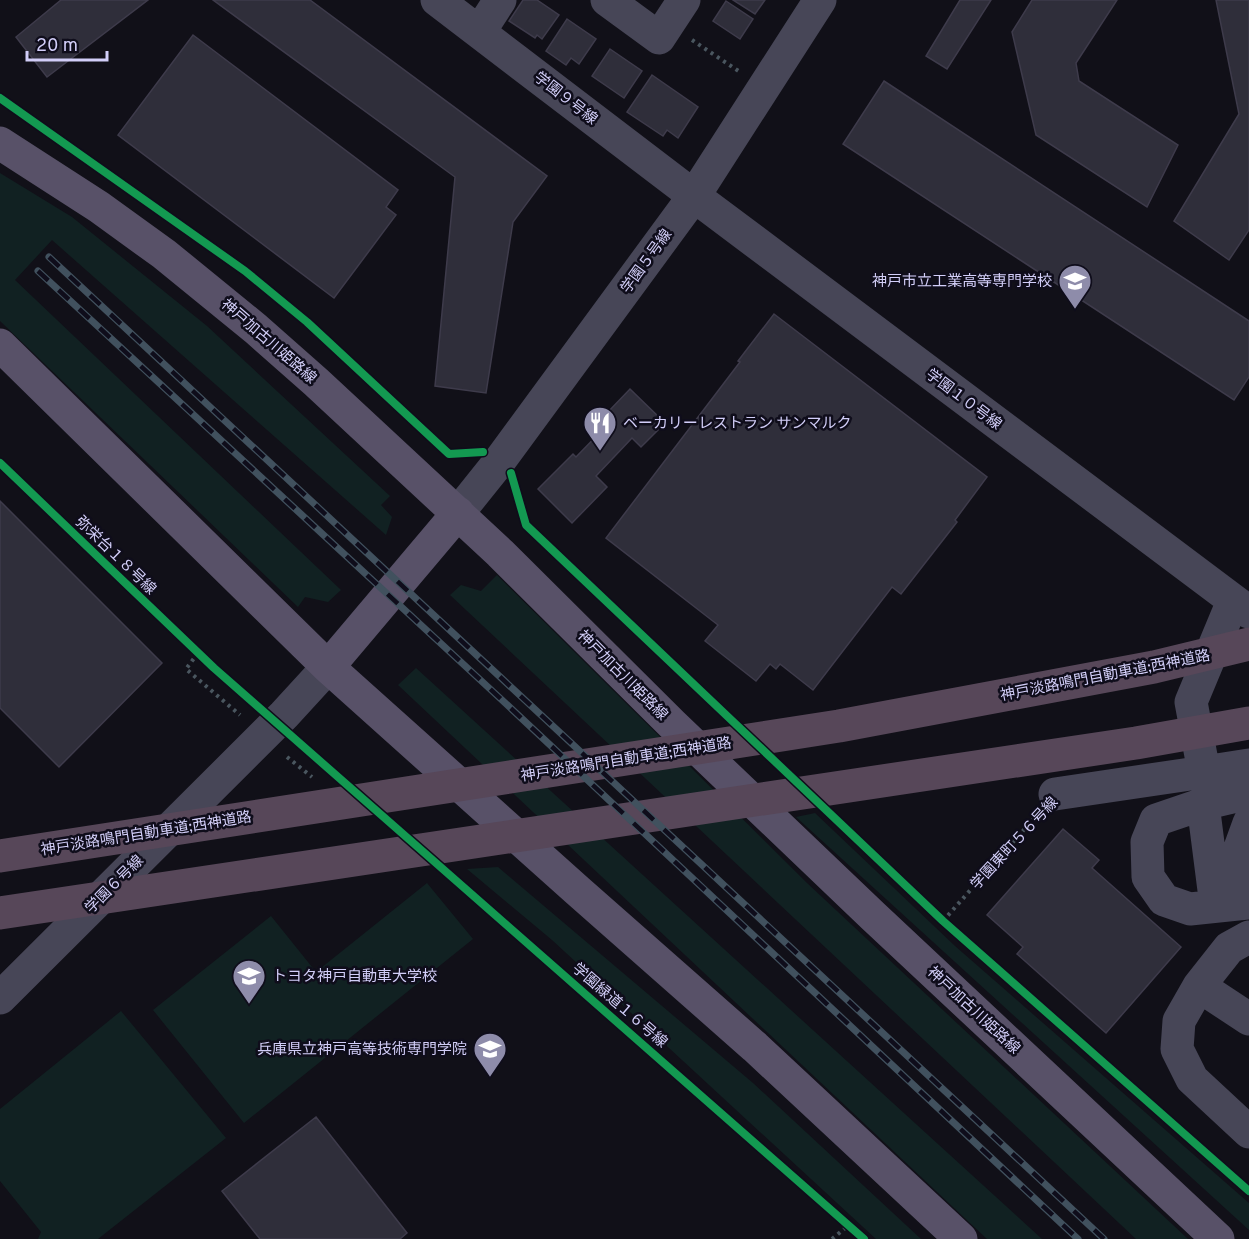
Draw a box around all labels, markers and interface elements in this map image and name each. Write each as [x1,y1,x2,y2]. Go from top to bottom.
scale bar [27,24,106,62]
text: 20 m [36,35,78,58]
street label: 学園９号線 [530,69,600,130]
street label: 学園５号線 [617,226,677,298]
school or university icon: 神戸市立工業高等専門学校 [1057,263,1093,310]
place label: 神戸市立工業高等専門学校 [872,273,1052,292]
street label: 神戸加古川姫路線 [216,296,320,389]
street label: 学園１０号線 [921,366,1005,435]
restaurant icon: ベーカリーレストラン サンマルク [582,405,618,452]
place label: ベーカリーレストラン サンマルク [623,415,852,434]
street label: 弥栄台１８号線 [71,513,159,599]
street label: 神戸加古川姫路線 [573,627,671,725]
street label: 神戸淡路鳴門自動車道;西神道路 [999,647,1212,706]
street label: 神戸淡路鳴門自動車道;西神道路 [519,734,733,787]
street label: 学園東町５６号線 [967,794,1063,894]
street label: 神戸淡路鳴門自動車道;西神道路 [39,808,253,861]
street label: 学園６号線 [82,852,148,918]
school or university icon: トヨタ神戸自動車大学校 [231,958,267,1005]
street label: 学園緑道１６号線 [567,960,671,1053]
street label: 神戸加古川姫路線 [923,963,1023,1059]
place label: トヨタ神戸自動車大学校 [272,968,437,987]
school or university icon: 兵庫県立神戸高等技術専門学院 [472,1031,508,1078]
place label: 兵庫県立神戸高等技術専門学院 [257,1040,467,1060]

